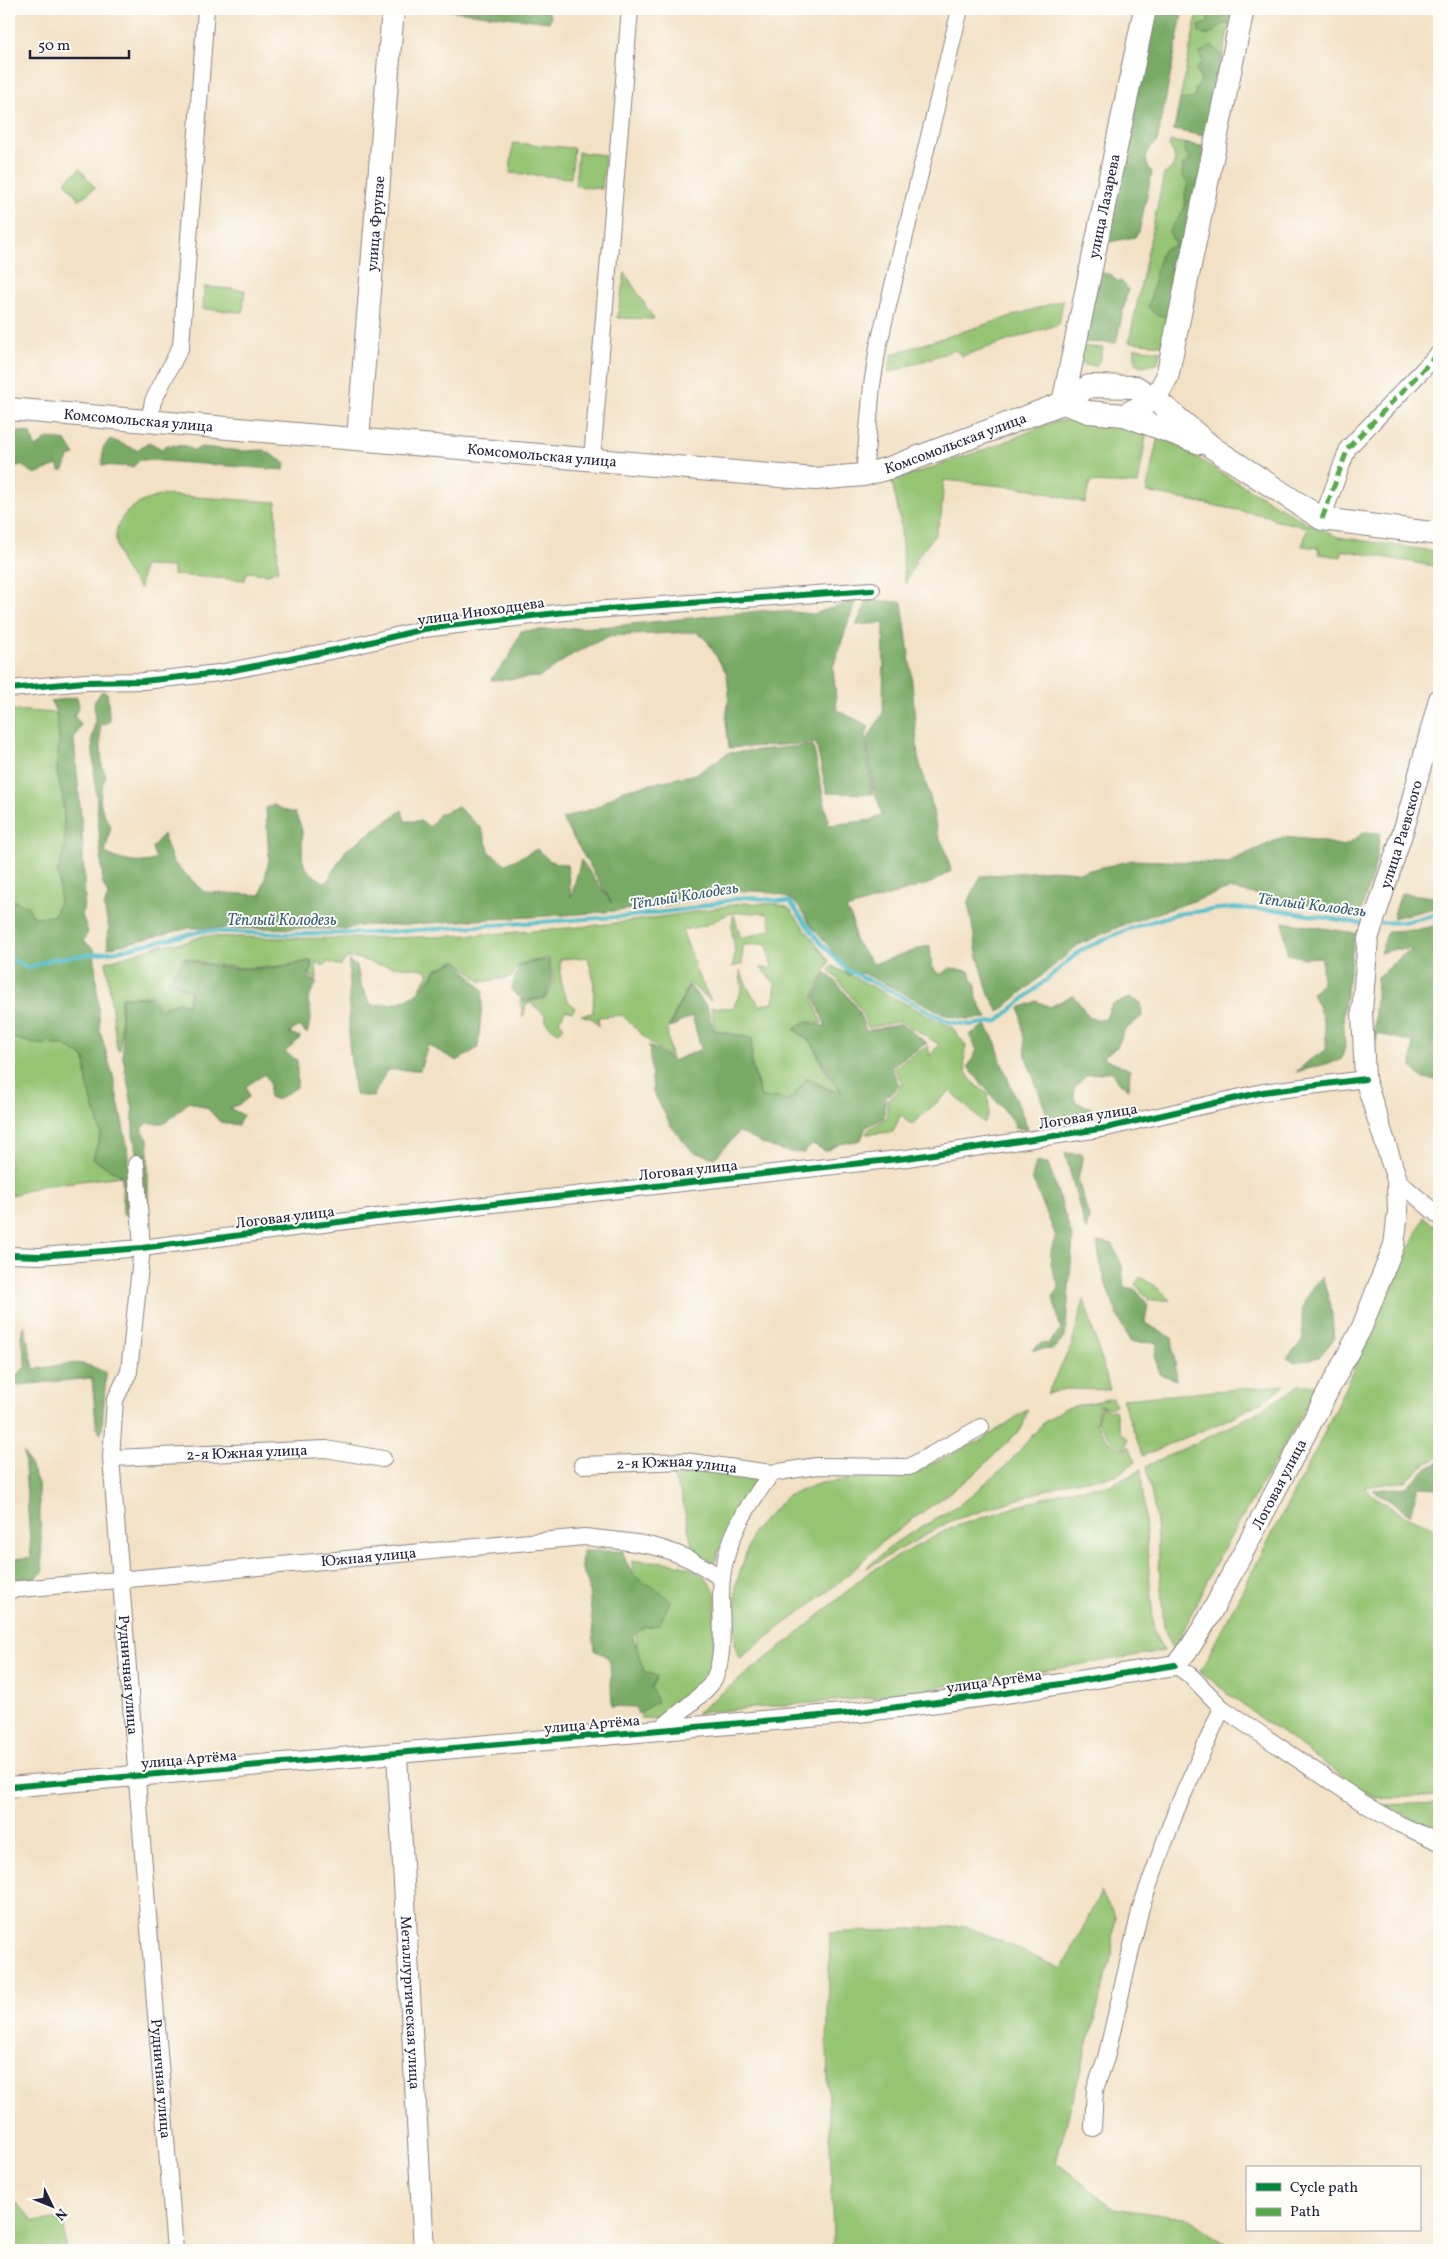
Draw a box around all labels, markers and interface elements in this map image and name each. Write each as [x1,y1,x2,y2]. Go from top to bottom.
scale bar [30,28,129,60]
text: 50 m [38,36,70,57]
street label: улица Лазарева [1084,152,1127,261]
street label: улица Фрунзе [363,175,391,273]
street label: Комсомольская улица [63,405,214,439]
street label: Комсомольская улица [882,409,1030,481]
street label: Комсомольская улица [466,440,618,474]
street label: улица Иноходцева [416,593,546,632]
street label: улица Раевского [1376,778,1429,892]
water label: Тёплый Колодезь [629,877,740,916]
water label: Тёплый Колодезь [1256,888,1368,924]
water label: Тёплый Колодезь [227,910,337,932]
street label: Логовая улица [1037,1099,1139,1136]
street label: Логовая улица [637,1156,739,1187]
street label: Логовая улица [234,1202,336,1235]
street label: Логовая улица [1248,1436,1313,1534]
street label: 2-я Южная улица [186,1441,308,1467]
street label: 2-я Южная улица [616,1452,738,1480]
street label: Южная улица [320,1543,417,1573]
street label: Рудничная улица [112,1614,142,1736]
street label: улица Артёма [945,1665,1043,1700]
street label: улица Артёма [543,1711,641,1740]
street label: улица Артёма [140,1746,238,1775]
street label: Металлургическая улица [394,1915,424,2090]
street label: Рудничная улица [144,2018,175,2139]
legend [1246,2166,1420,2232]
text: Cycle path [1290,2178,1358,2199]
north arrow [28,2182,78,2232]
text: Path [1290,2202,1320,2223]
text: N [50,2204,71,2224]

